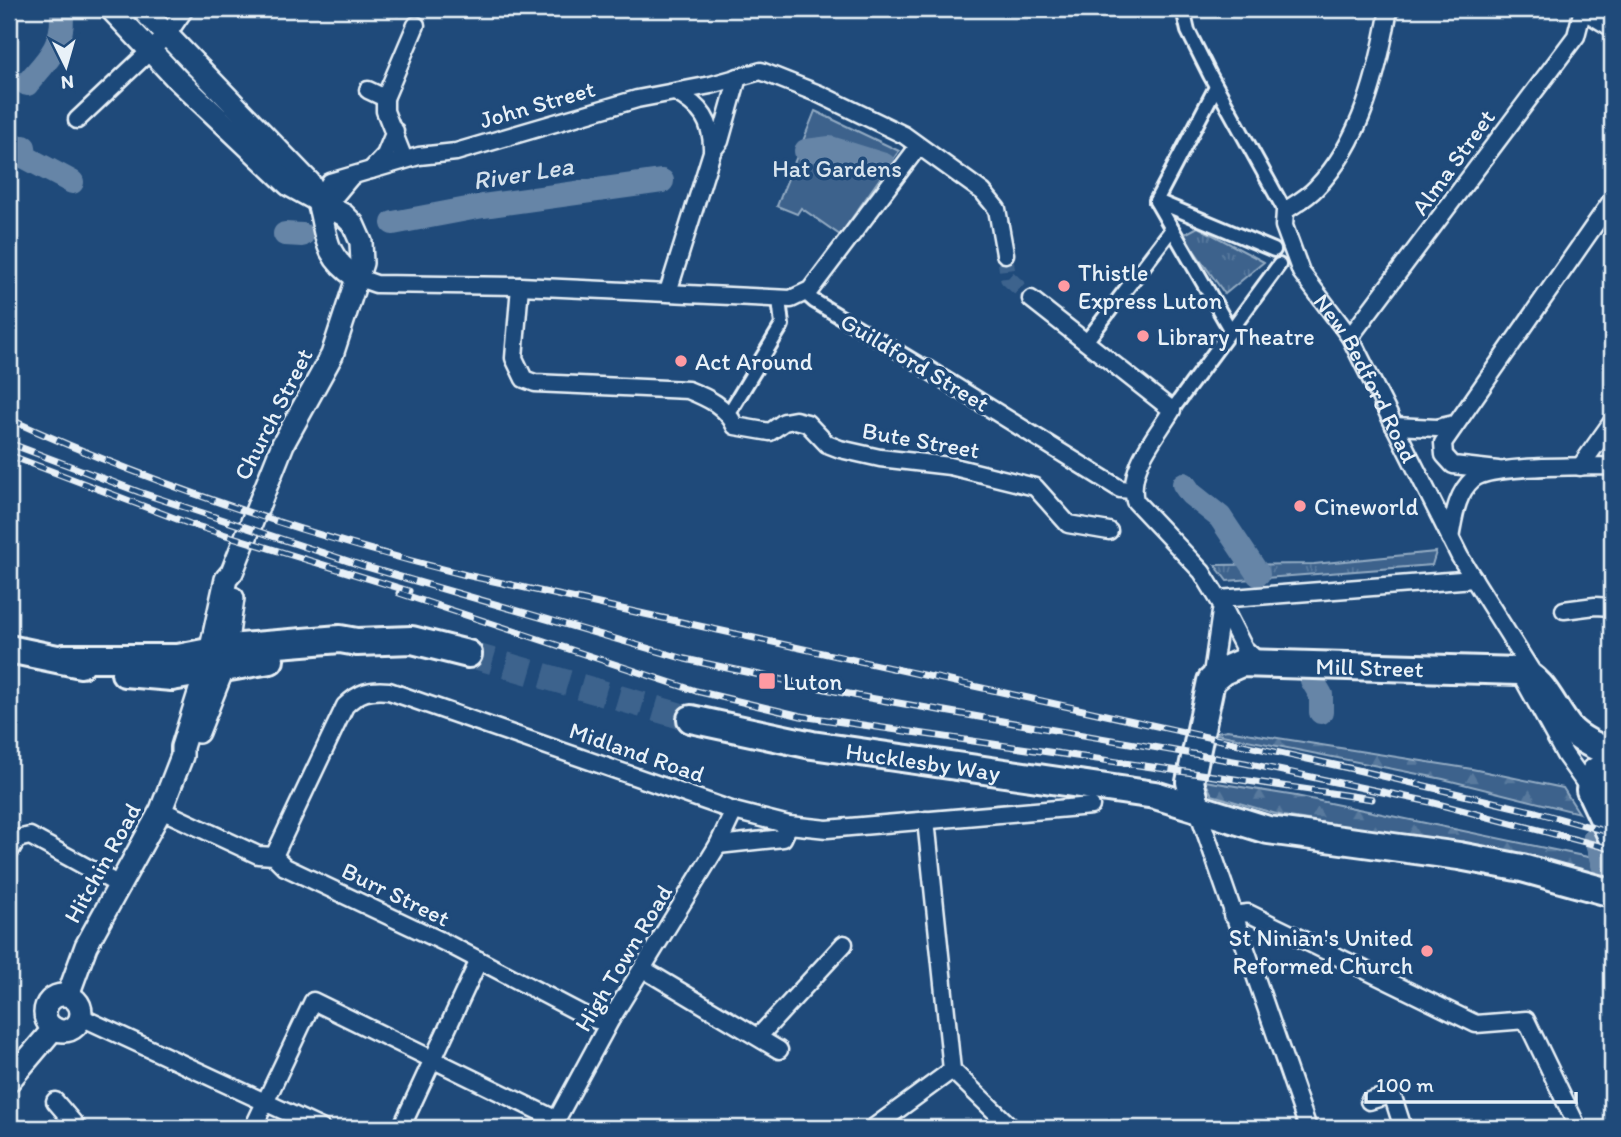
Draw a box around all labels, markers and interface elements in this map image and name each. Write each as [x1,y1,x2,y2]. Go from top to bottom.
north arrow [32,32,102,102]
text: N [60,70,75,94]
street label: John Street [476,74,598,134]
street label: Alma Street [1405,104,1501,220]
water label: River Lea [470,149,576,197]
park label: Hat Gardens [772,154,902,183]
place label: Thistle Express Luton [1078,258,1223,315]
marker: Thistle Express Luton [1056,278,1072,294]
street label: New Bedford Road [1308,287,1425,467]
street label: Guildford Street [835,306,995,418]
place label: Library Theatre [1157,322,1315,351]
marker: Library Theatre [1135,328,1151,344]
street label: Church Street [227,343,319,485]
place label: Act Around [695,347,813,376]
marker: Act Around [673,353,689,369]
street label: Bute Street [860,415,982,465]
place label: Cineworld [1314,492,1418,521]
marker: Cineworld [1292,498,1308,514]
street label: Mill Street [1315,651,1424,683]
place label: Luton [783,667,842,696]
marker: Luton [757,671,777,691]
street label: Midland Road [566,715,709,789]
street label: Hucklesby Way [844,736,1002,787]
street label: Hitchin Road [57,798,147,928]
street label: Burr Street [337,855,455,933]
street label: High Town Road [568,879,678,1037]
place label: St Ninian's United Reformed Church [1229,923,1413,980]
marker: St Ninian's United Reformed Church [1419,943,1435,959]
scale bar [1366,1060,1576,1104]
text: 100 m [1376,1072,1434,1097]

